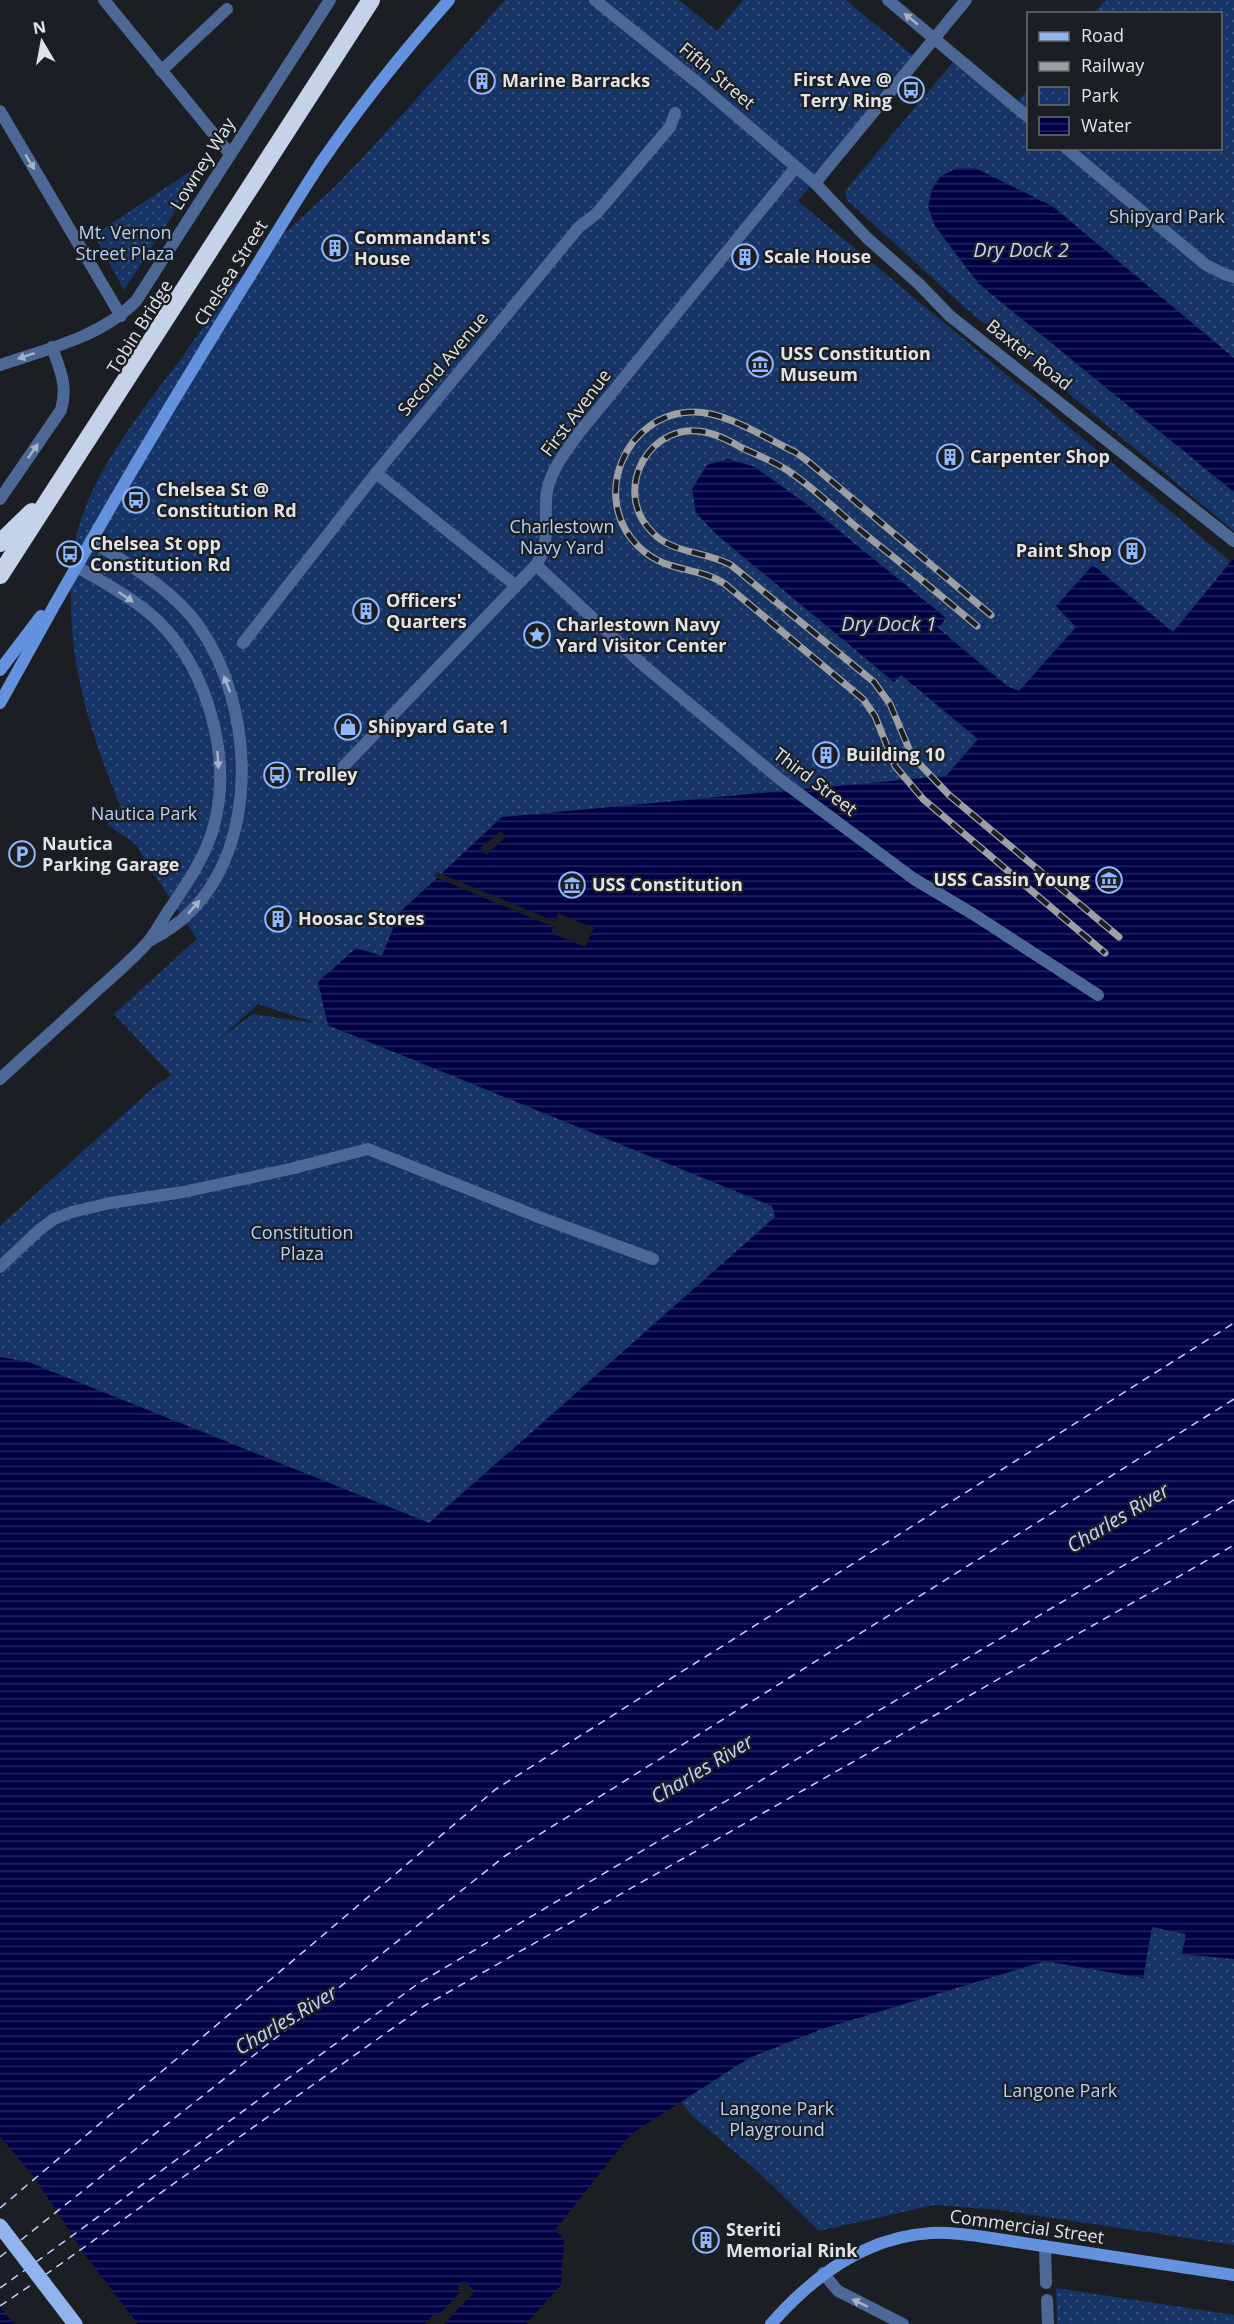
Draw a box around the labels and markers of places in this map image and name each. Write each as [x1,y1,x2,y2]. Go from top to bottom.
building icon: Marine Barracks [467,66,497,96]
place label: First Ave @ Terry Ring [793,67,892,112]
place label: Marine Barracks [502,68,650,92]
bus stop icon: First Ave @ Terry Ring [896,75,926,105]
place label: Commandant's House [354,225,490,270]
building icon: Commandant's House [320,233,350,263]
building icon: Scale House [730,242,760,272]
place label: Scale House [764,244,871,268]
place label: USS Constitution Museum [780,341,931,386]
museum icon: USS Constitution Museum [745,349,775,379]
building icon: Carpenter Shop [935,442,965,472]
place label: Carpenter Shop [970,444,1110,468]
place label: Chelsea St @ Constitution Rd [156,477,297,522]
bus stop icon: Chelsea St @ Constitution Rd [121,485,151,515]
place label: Chelsea St opp Constitution Rd [90,531,231,576]
building icon: Paint Shop [1117,536,1147,566]
place label: Paint Shop [1016,538,1112,562]
bus stop icon: Chelsea St opp Constitution Rd [55,539,85,569]
place label: Officers' Quarters [386,588,467,633]
building icon: Officers' Quarters [351,596,381,626]
place label: Charlestown Navy Yard Visitor Center [556,612,726,657]
place icon: Charlestown Navy Yard Visitor Center [522,620,552,650]
shop icon: Shipyard Gate 1 [333,712,363,742]
place label: Shipyard Gate 1 [368,714,509,738]
building icon: Building 10 [811,740,841,770]
place label: Building 10 [846,742,945,766]
bus stop icon: Trolley [262,760,292,790]
place label: Trolley [296,762,358,786]
place label: Nautica Parking Garage [42,831,179,876]
parking icon: Nautica Parking Garage [7,839,37,869]
museum icon: USS Cassin Young [1094,865,1124,895]
place label: USS Cassin Young [933,867,1090,891]
museum icon: USS Constitution [557,870,587,900]
place label: USS Constitution [592,872,743,896]
building icon: Hoosac Stores [263,904,293,934]
place label: Hoosac Stores [298,906,424,930]
place label: Steriti Memorial Rink [726,2217,858,2262]
building icon: Steriti Memorial Rink [691,2225,721,2255]

